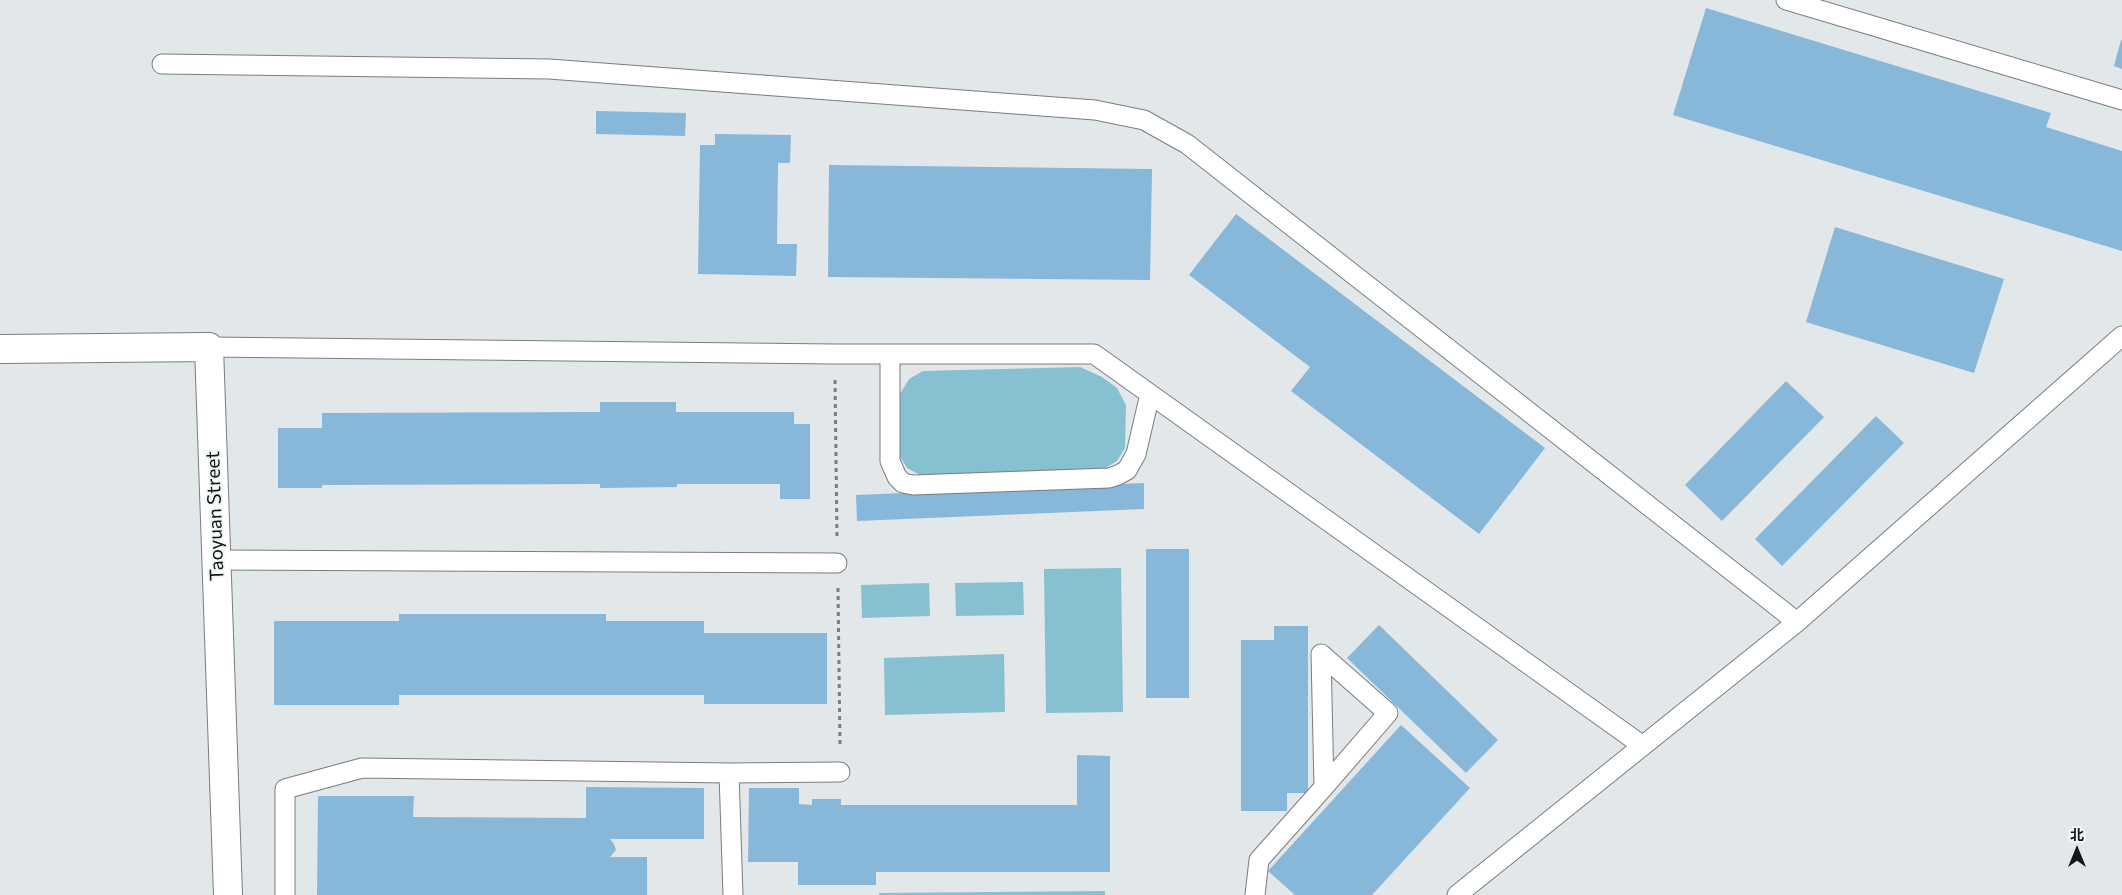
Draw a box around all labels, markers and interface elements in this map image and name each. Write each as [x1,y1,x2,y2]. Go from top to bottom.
street label: Taoyuan Street [201,451,229,581]
north arrow [2052,825,2102,875]
text: 北 [2070,826,2084,843]

